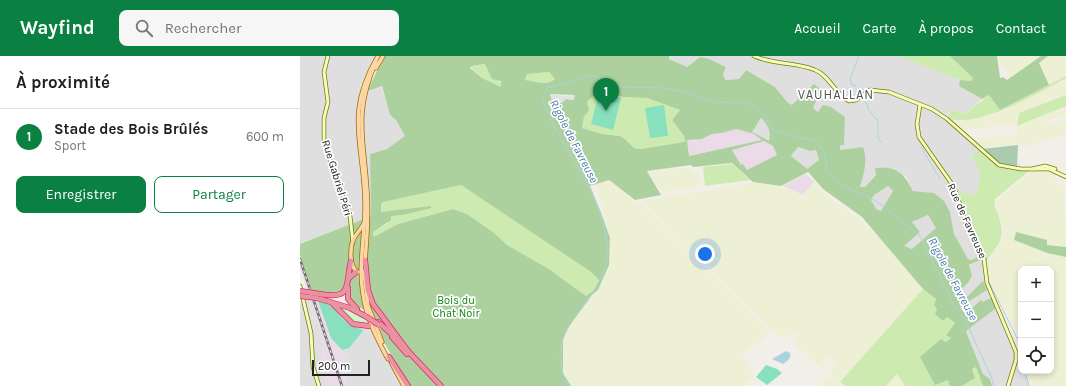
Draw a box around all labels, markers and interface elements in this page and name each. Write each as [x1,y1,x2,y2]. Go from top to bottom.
search box [119,10,399,46]
text: Wayfind [20,17,95,39]
icon: search [133,17,155,39]
text: Rechercher [165,19,241,37]
text: Accueil [794,20,841,37]
text: Carte [863,20,896,37]
text: À propos [918,20,974,37]
text: Contact [996,20,1046,37]
text: À proximité [16,72,110,92]
pin: 1 [593,78,619,111]
district label: VAUHALLAN [798,87,874,102]
water label: Rigole de Favreuse [547,97,601,185]
text: Stade des Bois Brûlés [54,120,208,138]
text: 1 [27,129,31,144]
text: 600 m [246,129,284,144]
text: Sport [54,138,86,153]
street label: Rue Gabriel Péri [319,138,355,218]
button: Enregistrer [16,176,146,213]
button: Partager [154,176,284,213]
street label: Rue de Favreuse [945,181,990,261]
water label: Rigole de Favreuse [925,235,981,323]
your location [695,244,715,264]
map controls [1018,266,1054,374]
button: + [1018,266,1054,302]
park label: Bois du Chat Noir [433,294,480,320]
button: − [1018,302,1054,338]
button: locate [1018,338,1054,374]
scale bar [312,358,370,377]
text: 200 m [318,360,350,373]

